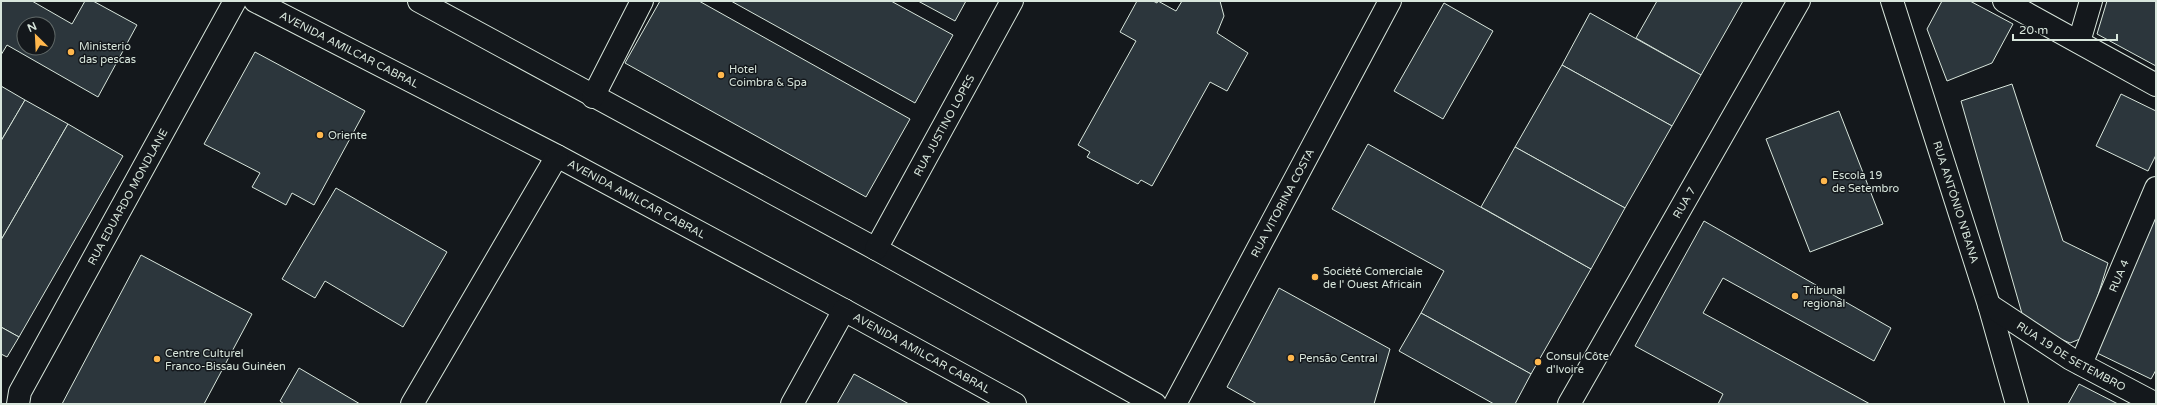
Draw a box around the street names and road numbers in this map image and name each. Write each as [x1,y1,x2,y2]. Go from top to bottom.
street label: AVENIDA AMILCAR CABRAL [278,8,422,91]
street label: RUA JUSTINO LOPES [911,72,977,178]
street label: RUA EDUARDO MONDLANE [85,126,170,267]
street label: RUA ANTÓNIO N'BANA [1931,139,1982,265]
street label: RUA VITORINA COSTA [1248,146,1317,259]
street label: AVENIDA AMILCAR CABRAL [566,157,708,241]
street label: RUA 7 [1670,184,1698,220]
street label: RUA 4 [2106,257,2131,294]
street label: AVENIDA AMILCAR CABRAL [851,310,993,396]
street label: RUA 19 DE SETEMBRO [2014,319,2128,393]

